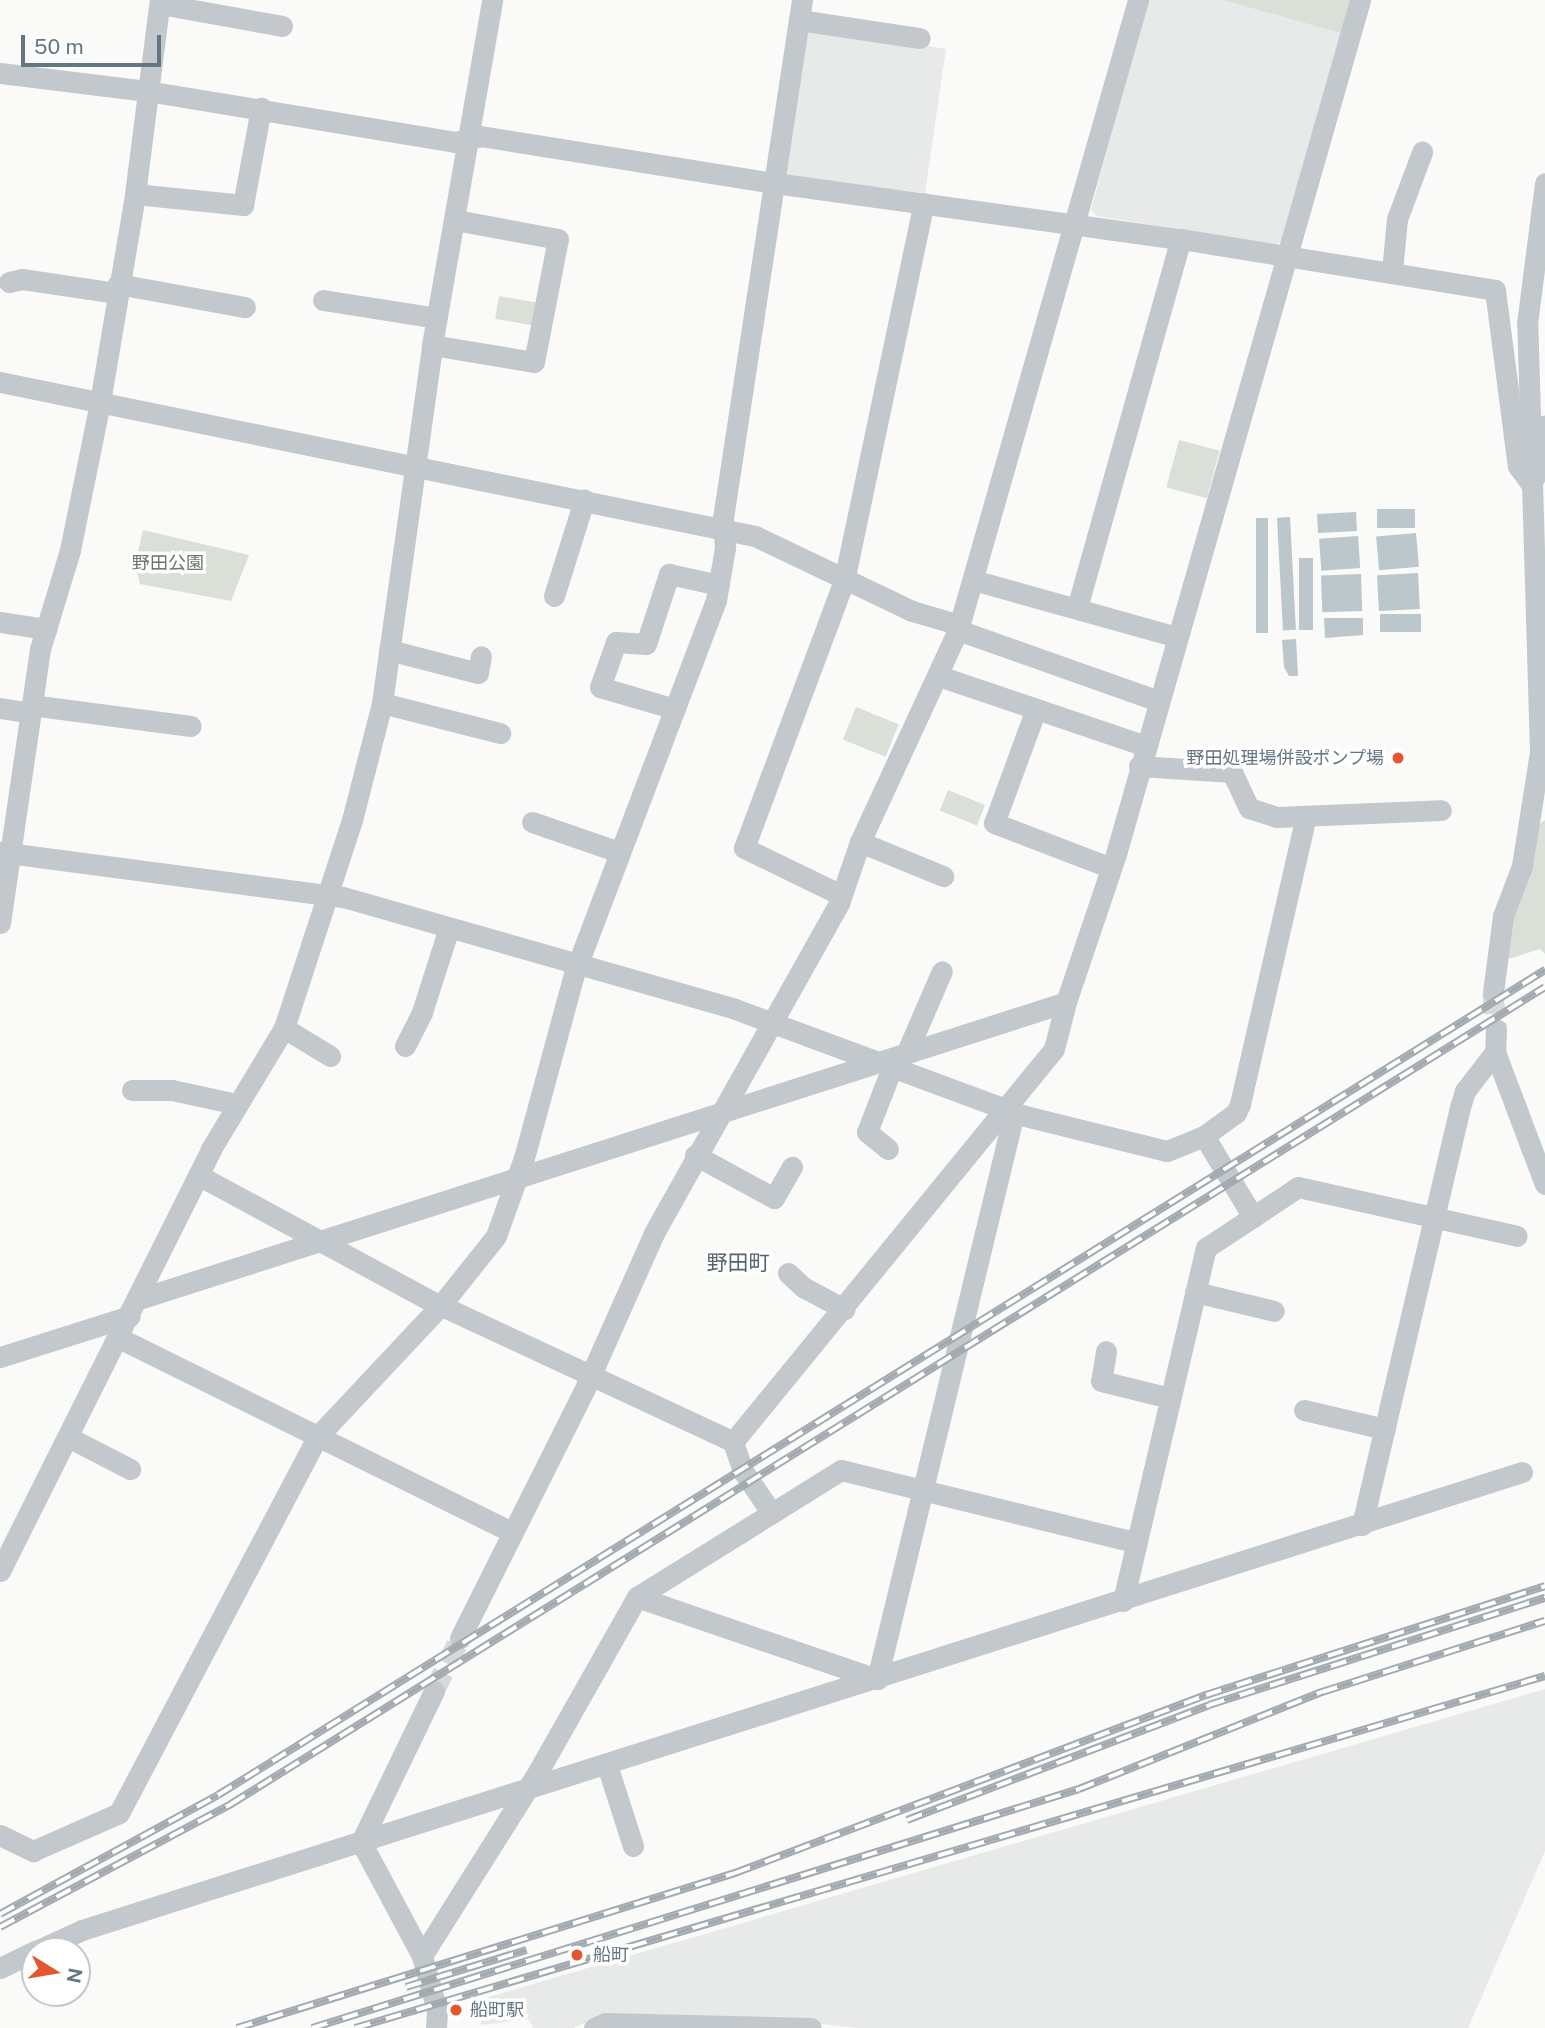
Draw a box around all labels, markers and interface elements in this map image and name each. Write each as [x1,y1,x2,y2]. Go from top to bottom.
scale bar [24,21,164,65]
text: 50 m [34,34,84,59]
park label: 野田公園 [132,552,204,574]
place label: 野田処理場併設ポンプ場 [1186,747,1384,769]
marker: 野田処理場併設ポンプ場 [1390,750,1406,766]
district label: 野田町 [707,1250,769,1276]
north arrow [21,1937,91,2007]
place label: 船町 [593,1944,629,1966]
marker: 船町 [567,1945,587,1965]
text: N [62,1966,87,1985]
place label: 船町駅 [470,1999,524,2021]
marker: 船町駅 [448,2002,464,2018]

